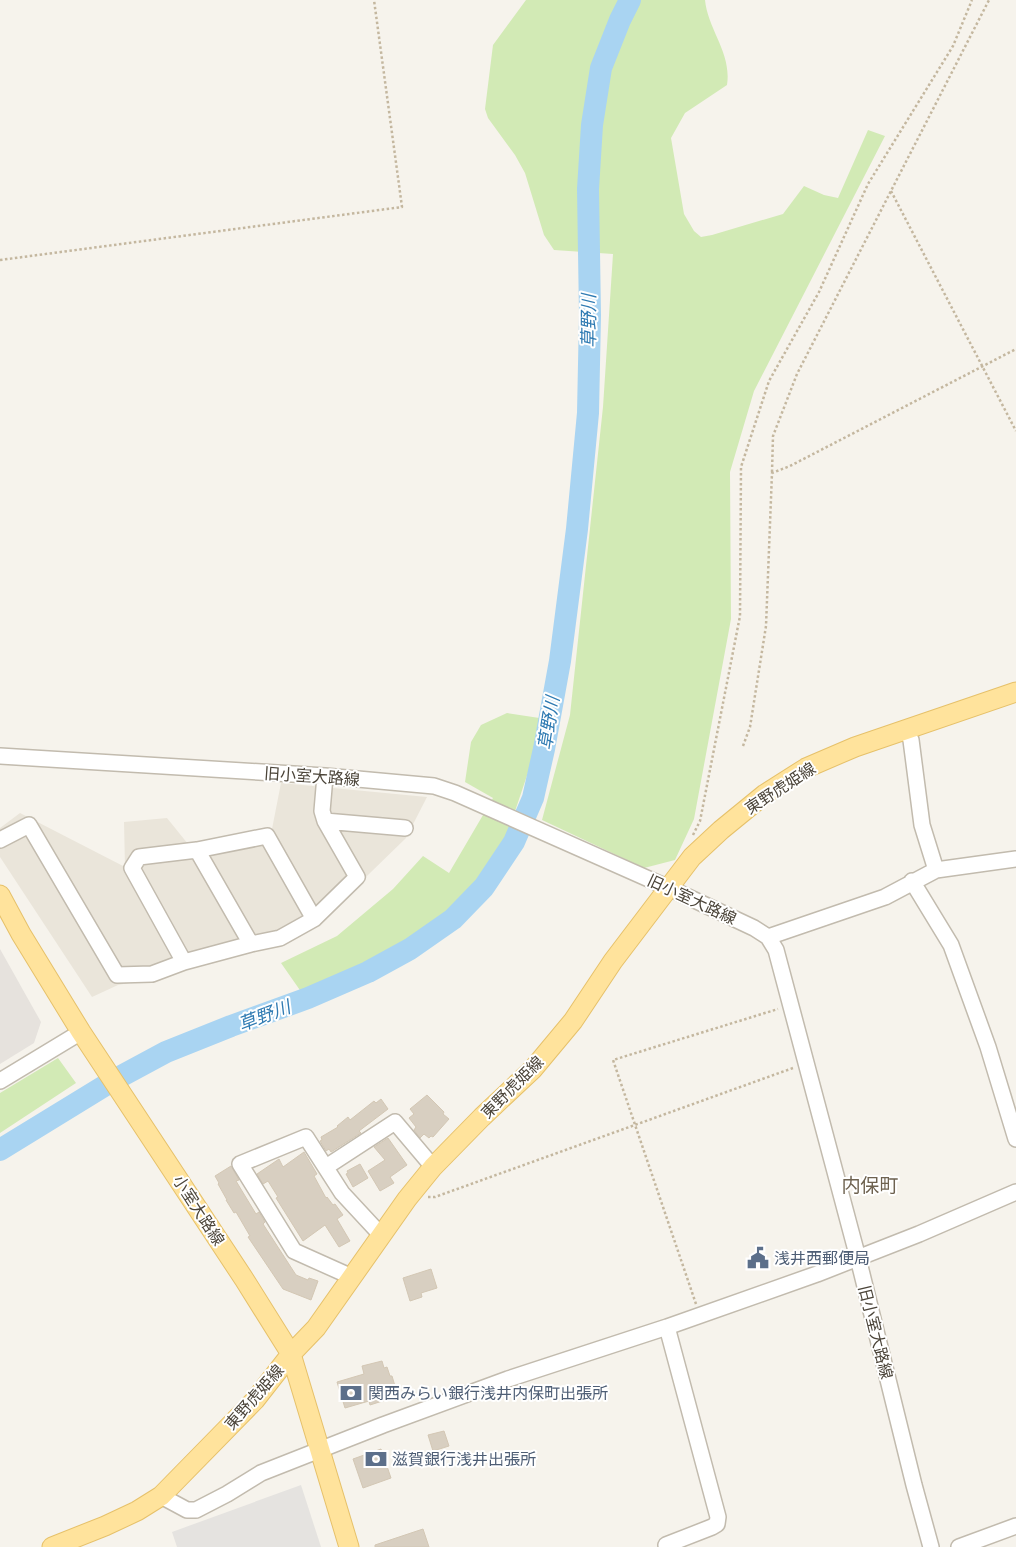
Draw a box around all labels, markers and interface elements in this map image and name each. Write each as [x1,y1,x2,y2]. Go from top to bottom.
water label: 草野川 [578,292,598,348]
water label: 草野川 [534,693,562,751]
street label: 東野虎姫線 [742,759,818,817]
street label: 旧小室大路線 [263,764,361,788]
street label: 旧小室大路線 [645,871,739,927]
water label: 草野川 [235,995,295,1034]
street label: 東野虎姫線 [477,1052,547,1122]
street label: 小室大路線 [170,1172,228,1248]
district label: 内保町 [841,1174,899,1196]
public building icon: 浅井西郵便局 [745,1245,771,1271]
place label: 浅井西郵便局 [774,1249,870,1267]
street label: 旧小室大路線 [856,1283,896,1381]
street label: 東野虎姫線 [221,1361,287,1433]
bank icon: 関西みらい銀行浅井内保町出張所 [338,1380,364,1406]
place label: 関西みらい銀行浅井内保町出張所 [368,1384,608,1402]
bank icon: 滋賀銀行浅井出張所 [363,1446,389,1472]
place label: 滋賀銀行浅井出張所 [392,1450,536,1468]

